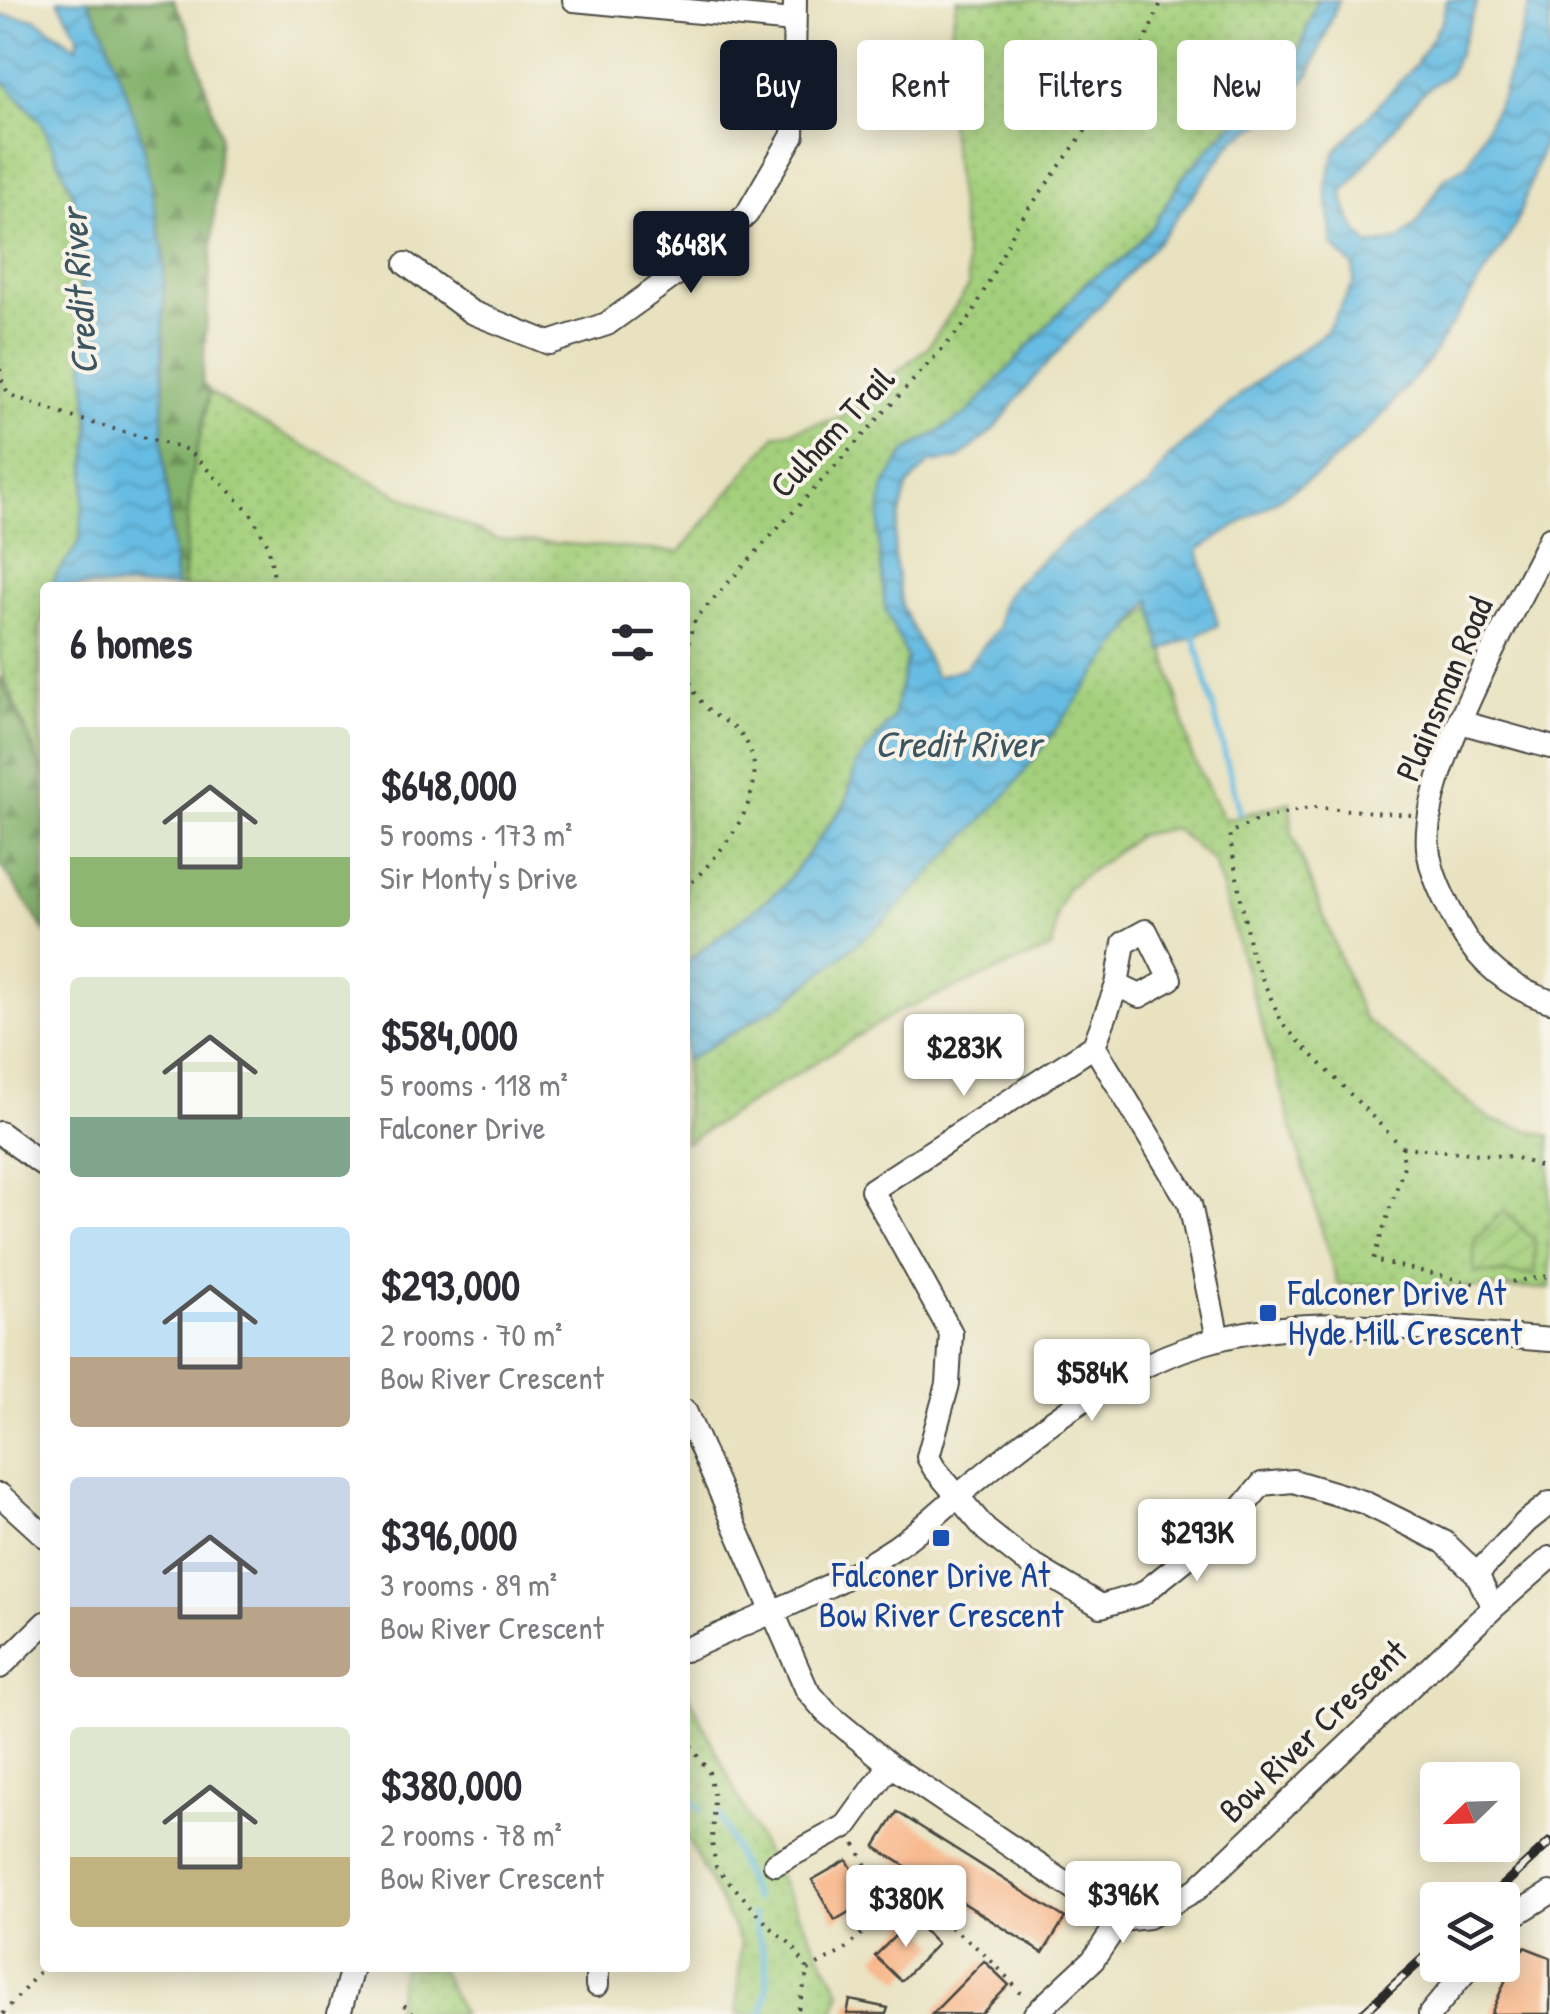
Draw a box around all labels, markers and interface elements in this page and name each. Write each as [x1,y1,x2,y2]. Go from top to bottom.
chip: Buy [720,40,837,130]
chip: Rent [857,40,984,130]
chip: Filters [1004,40,1157,130]
chip: New [1177,40,1296,130]
water label: Credit River [46,203,110,377]
pin: $648K [621,211,761,296]
text: $648K [655,222,727,265]
street label: Culham Trail [759,355,905,507]
street label: Plainsman Road [1384,590,1503,788]
text: 6 homes [70,614,192,671]
icon: filters [605,615,660,670]
water label: Credit River [875,717,1046,769]
text: $648,000 [380,756,517,813]
icon: home [150,767,270,887]
text: 5 rooms · 173 m² [380,813,572,856]
text: Sir Monty's Drive [380,856,578,899]
text: $584,000 [380,1006,518,1063]
pin: $283K [894,1014,1034,1099]
icon: home [150,1017,270,1137]
text: $283K [926,1025,1002,1068]
text: 5 rooms · 118 m² [380,1063,568,1106]
text: Falconer Drive [380,1106,545,1149]
text: $293,000 [380,1256,520,1313]
icon: home [150,1267,270,1387]
place label: Falconer Drive At Hyde Mill Crescent [1287,1269,1523,1356]
marker: Falconer Drive At Hyde Mill Crescent [1257,1302,1279,1324]
text: 2 rooms · 70 m² [380,1313,562,1356]
pin: $584K [1022,1339,1162,1424]
text: $584K [1056,1350,1128,1393]
text: Bow River Crescent [380,1356,604,1399]
pin: $293K [1127,1499,1267,1584]
text: $396,000 [380,1506,517,1563]
text: $293K [1160,1510,1234,1553]
icon: home [150,1517,270,1637]
marker: Falconer Drive At Bow River Crescent [930,1527,952,1549]
place label: Falconer Drive At Bow River Crescent [819,1551,1064,1638]
text: 3 rooms · 89 m² [380,1563,557,1606]
text: Bow River Crescent [380,1606,604,1649]
street label: Bow River Crescent [1208,1628,1418,1833]
text: $380,000 [380,1756,522,1813]
north arrow [1420,1762,1520,1862]
map controls [1420,1762,1520,1982]
icon: home [150,1767,270,1887]
text: 2 rooms · 78 m² [380,1813,562,1856]
text: Bow River Crescent [380,1856,604,1899]
pin: $396K [1053,1861,1193,1946]
pin: $380K [836,1865,976,1950]
text: $396K [1087,1872,1159,1915]
text: $380K [868,1876,944,1919]
button: layers [1420,1882,1520,1982]

